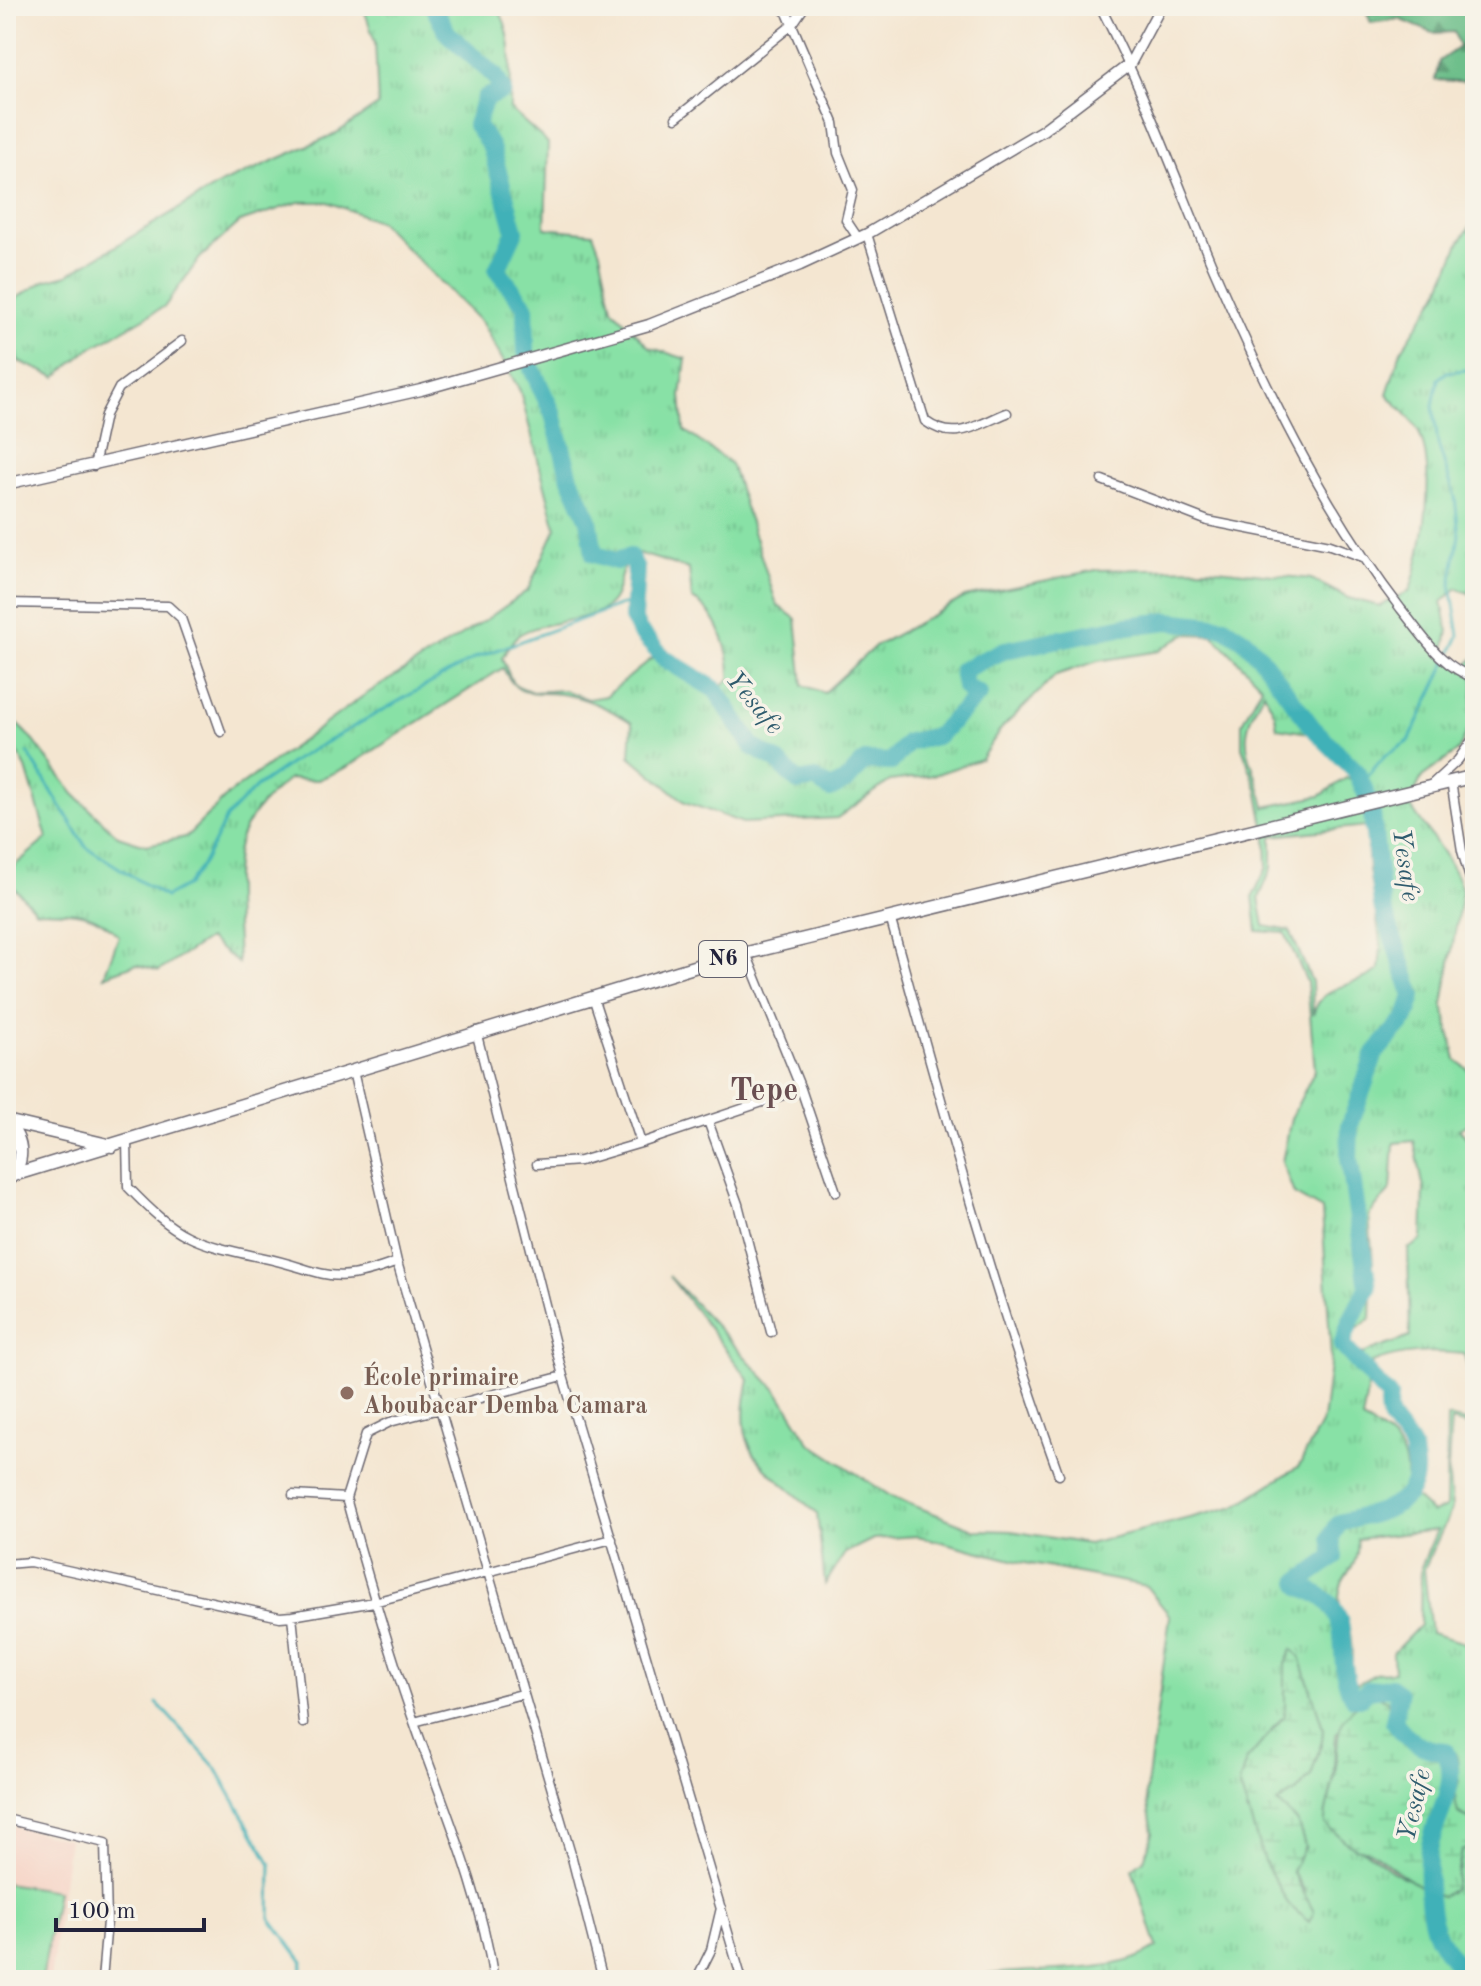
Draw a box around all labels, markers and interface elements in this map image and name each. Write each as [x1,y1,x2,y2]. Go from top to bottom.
water label: Yesafe [721,667,787,739]
water label: Yesafe [1387,827,1423,903]
road number: N6 [699,941,747,977]
district label: Tepe [730,1076,798,1108]
place label: École primaire Aboubacar Demba Camara [363,1361,648,1419]
marker: École primaire Aboubacar Demba Camara [338,1384,356,1402]
water label: Yesafe [1394,1766,1436,1844]
scale bar [56,1882,204,1932]
text: 100 m [68,1900,136,1924]

